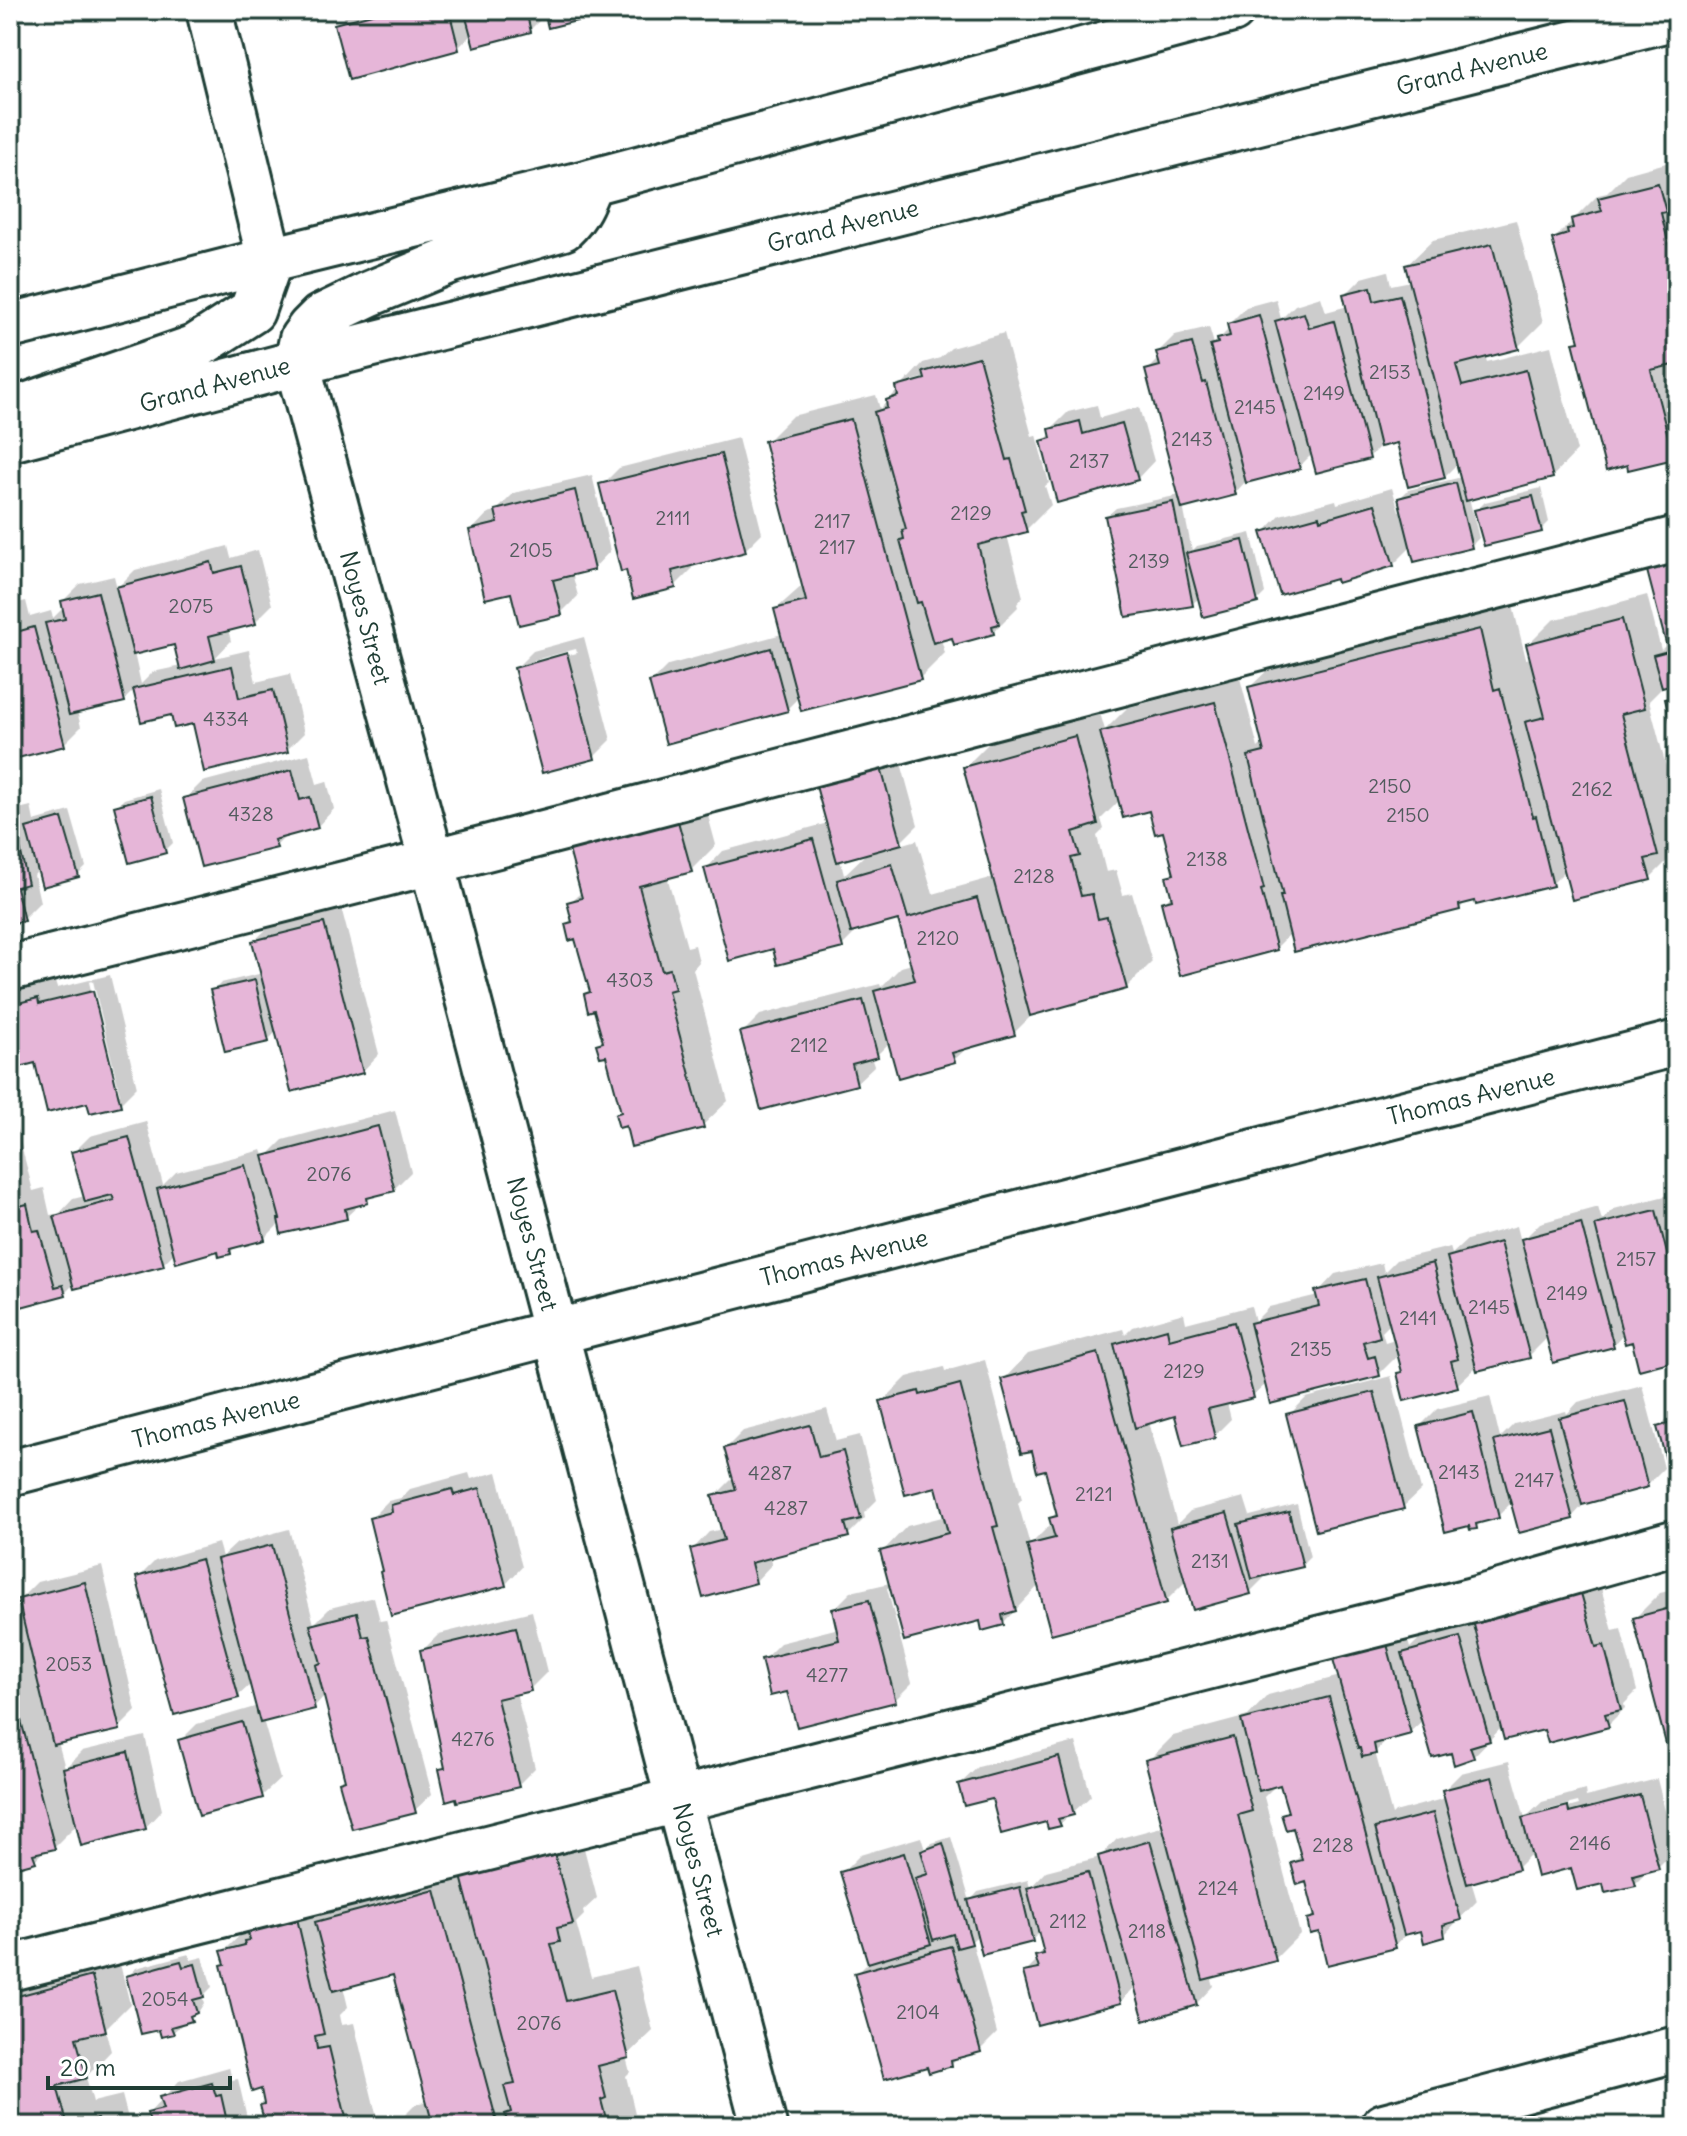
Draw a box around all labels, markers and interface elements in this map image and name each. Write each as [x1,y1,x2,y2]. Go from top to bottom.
street label: Grand Avenue [1393,35,1550,101]
street label: Grand Avenue [764,192,921,258]
street label: Grand Avenue [136,350,293,419]
house number: 2153 [1369,359,1411,384]
house number: 2149 [1303,380,1345,405]
house number: 2145 [1234,394,1276,419]
house number: 2143 [1171,426,1213,451]
house number: 2137 [1069,448,1109,473]
house number: 2129 [950,500,992,525]
house number: 2111 [656,505,690,530]
house number: 2117 [814,508,851,533]
house number: 2117 [819,534,856,559]
house number: 2105 [509,537,553,562]
street label: Noyes Street [334,548,398,688]
house number: 2139 [1128,548,1170,573]
house number: 2075 [168,593,214,618]
house number: 4334 [203,706,249,731]
house number: 2150 [1368,773,1412,798]
house number: 2162 [1571,776,1613,801]
house number: 4328 [228,801,274,826]
house number: 2150 [1386,802,1430,827]
house number: 2138 [1186,846,1228,871]
house number: 2128 [1013,863,1055,888]
house number: 2120 [916,925,960,950]
house number: 4303 [606,967,654,992]
house number: 2112 [790,1032,828,1057]
street label: Thomas Avenue [1384,1061,1558,1131]
house number: 2076 [307,1161,351,1186]
street label: Noyes Street [501,1174,565,1314]
street label: Thomas Avenue [757,1222,931,1292]
house number: 2157 [1616,1246,1656,1271]
house number: 2149 [1546,1280,1588,1305]
house number: 2145 [1468,1294,1510,1319]
house number: 2141 [1399,1305,1437,1330]
house number: 2135 [1290,1336,1332,1361]
house number: 2129 [1163,1358,1205,1383]
street label: Thomas Avenue [129,1384,303,1454]
house number: 2143 [1438,1459,1480,1484]
house number: 4287 [748,1460,792,1485]
house number: 2147 [1514,1467,1554,1492]
house number: 2121 [1075,1481,1113,1506]
house number: 4287 [764,1495,808,1520]
house number: 2131 [1191,1548,1229,1573]
house number: 2053 [46,1651,92,1676]
house number: 4277 [806,1662,848,1687]
house number: 4276 [451,1726,495,1751]
street label: Noyes Street [667,1800,731,1940]
house number: 2146 [1569,1830,1611,1855]
house number: 2128 [1312,1832,1354,1857]
house number: 2124 [1197,1875,1239,1900]
house number: 2112 [1049,1908,1087,1933]
house number: 2118 [1128,1918,1166,1943]
house number: 2054 [141,1986,189,2011]
house number: 2104 [896,1999,940,2024]
house number: 2076 [517,2010,561,2035]
scale bar [48,2040,230,2090]
text: 20 m [60,2052,116,2082]

